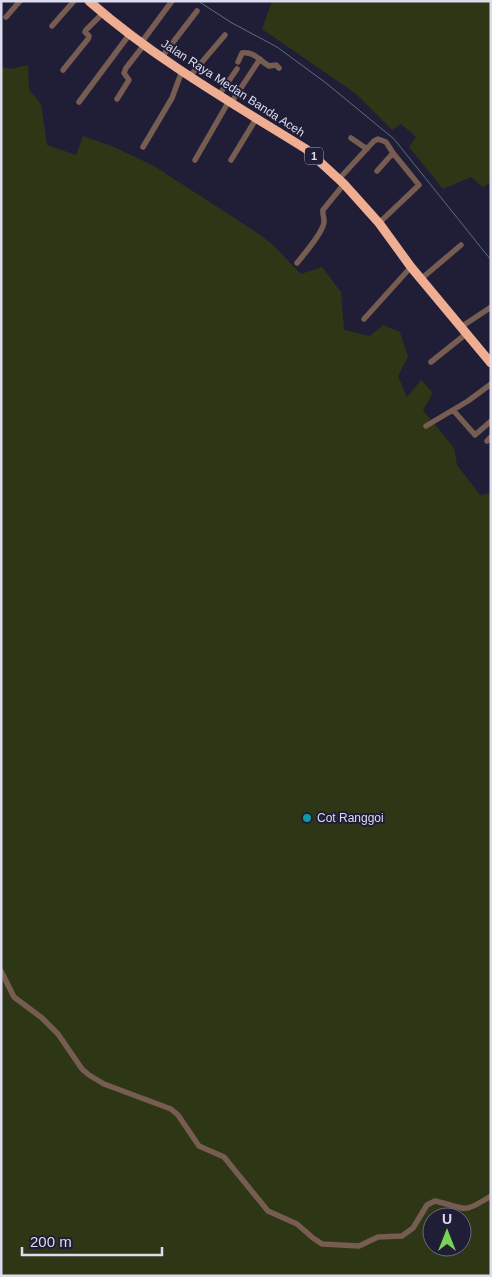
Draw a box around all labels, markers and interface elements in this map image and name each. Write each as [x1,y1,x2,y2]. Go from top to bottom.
street label: Jalan Raya Medan Banda Aceh [159,36,307,140]
road number: 1 [305,148,323,164]
place label: Cot Ranggoi [317,811,384,825]
marker: Cot Ranggoi [301,812,313,824]
north arrow [422,1207,472,1257]
text: U [442,1211,452,1227]
scale bar [22,1224,162,1256]
text: 200 m [30,1233,72,1250]

